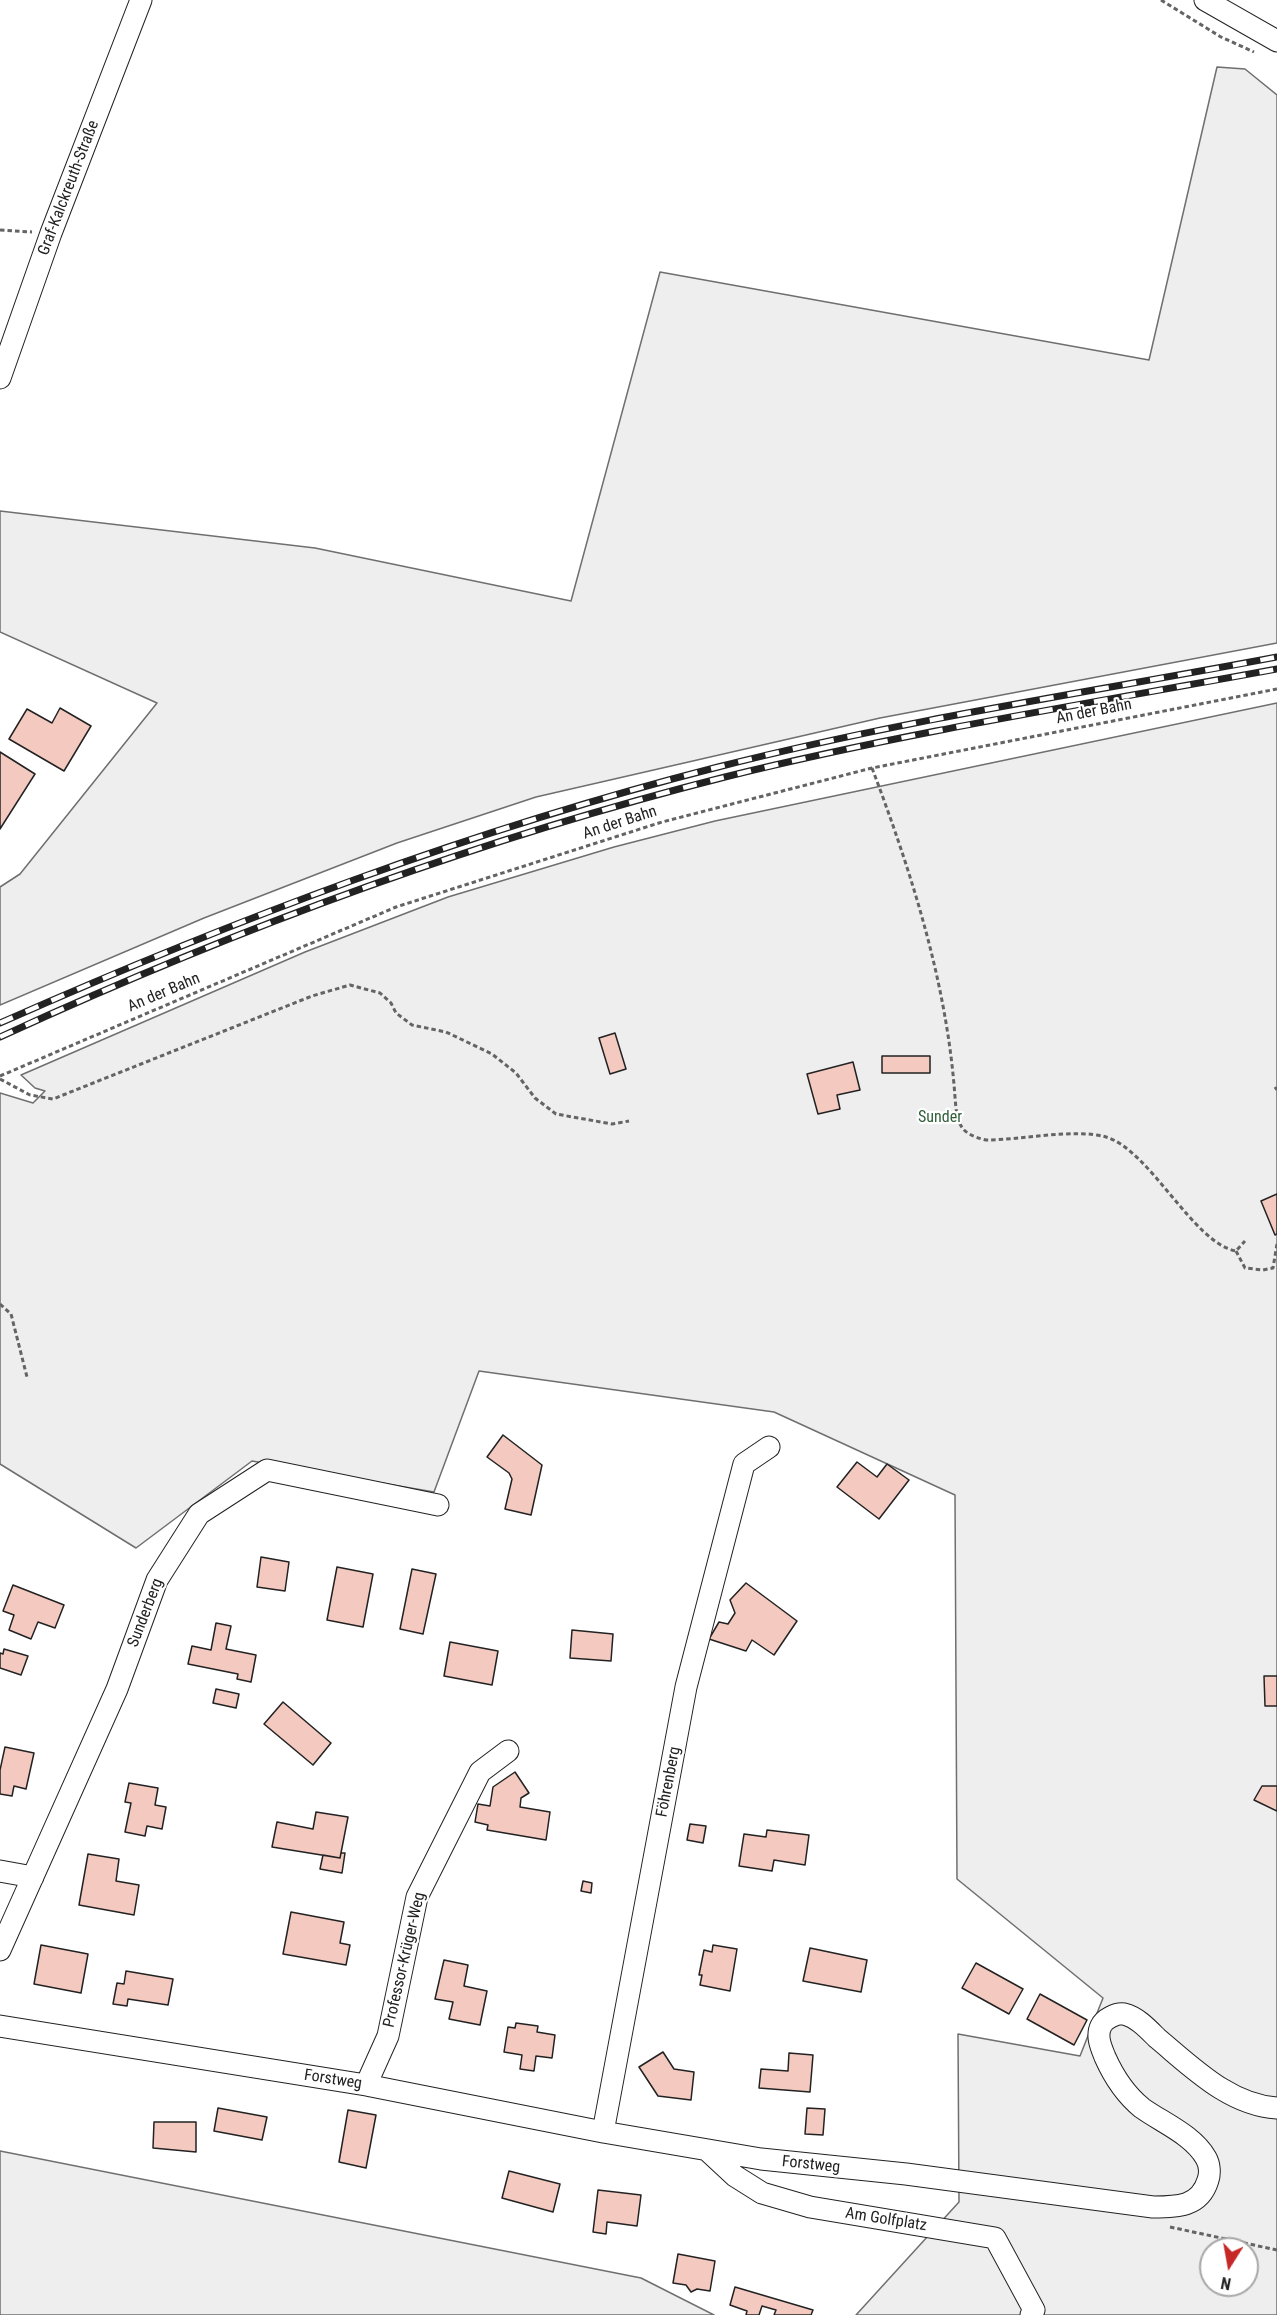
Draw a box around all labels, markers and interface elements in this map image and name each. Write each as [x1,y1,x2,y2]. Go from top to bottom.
street label: Graf-Kalckreuth-Straße [34,118,104,258]
street label: An der Bahn [1055,695,1133,729]
street label: An der Bahn [581,802,659,844]
street label: An der Bahn [125,969,203,1017]
park label: Sunder [918,1108,962,1128]
street label: Sunderberg [124,1576,168,1650]
street label: Föhrenberg [653,1745,685,1819]
street label: Professor-Krüger-Weg [380,1890,430,2030]
street label: Forstweg [303,2066,363,2094]
street label: Forstweg [781,2152,841,2178]
street label: Am Golfplatz [844,2204,928,2236]
north arrow [1199,2237,1259,2297]
text: N [1219,2273,1232,2293]

